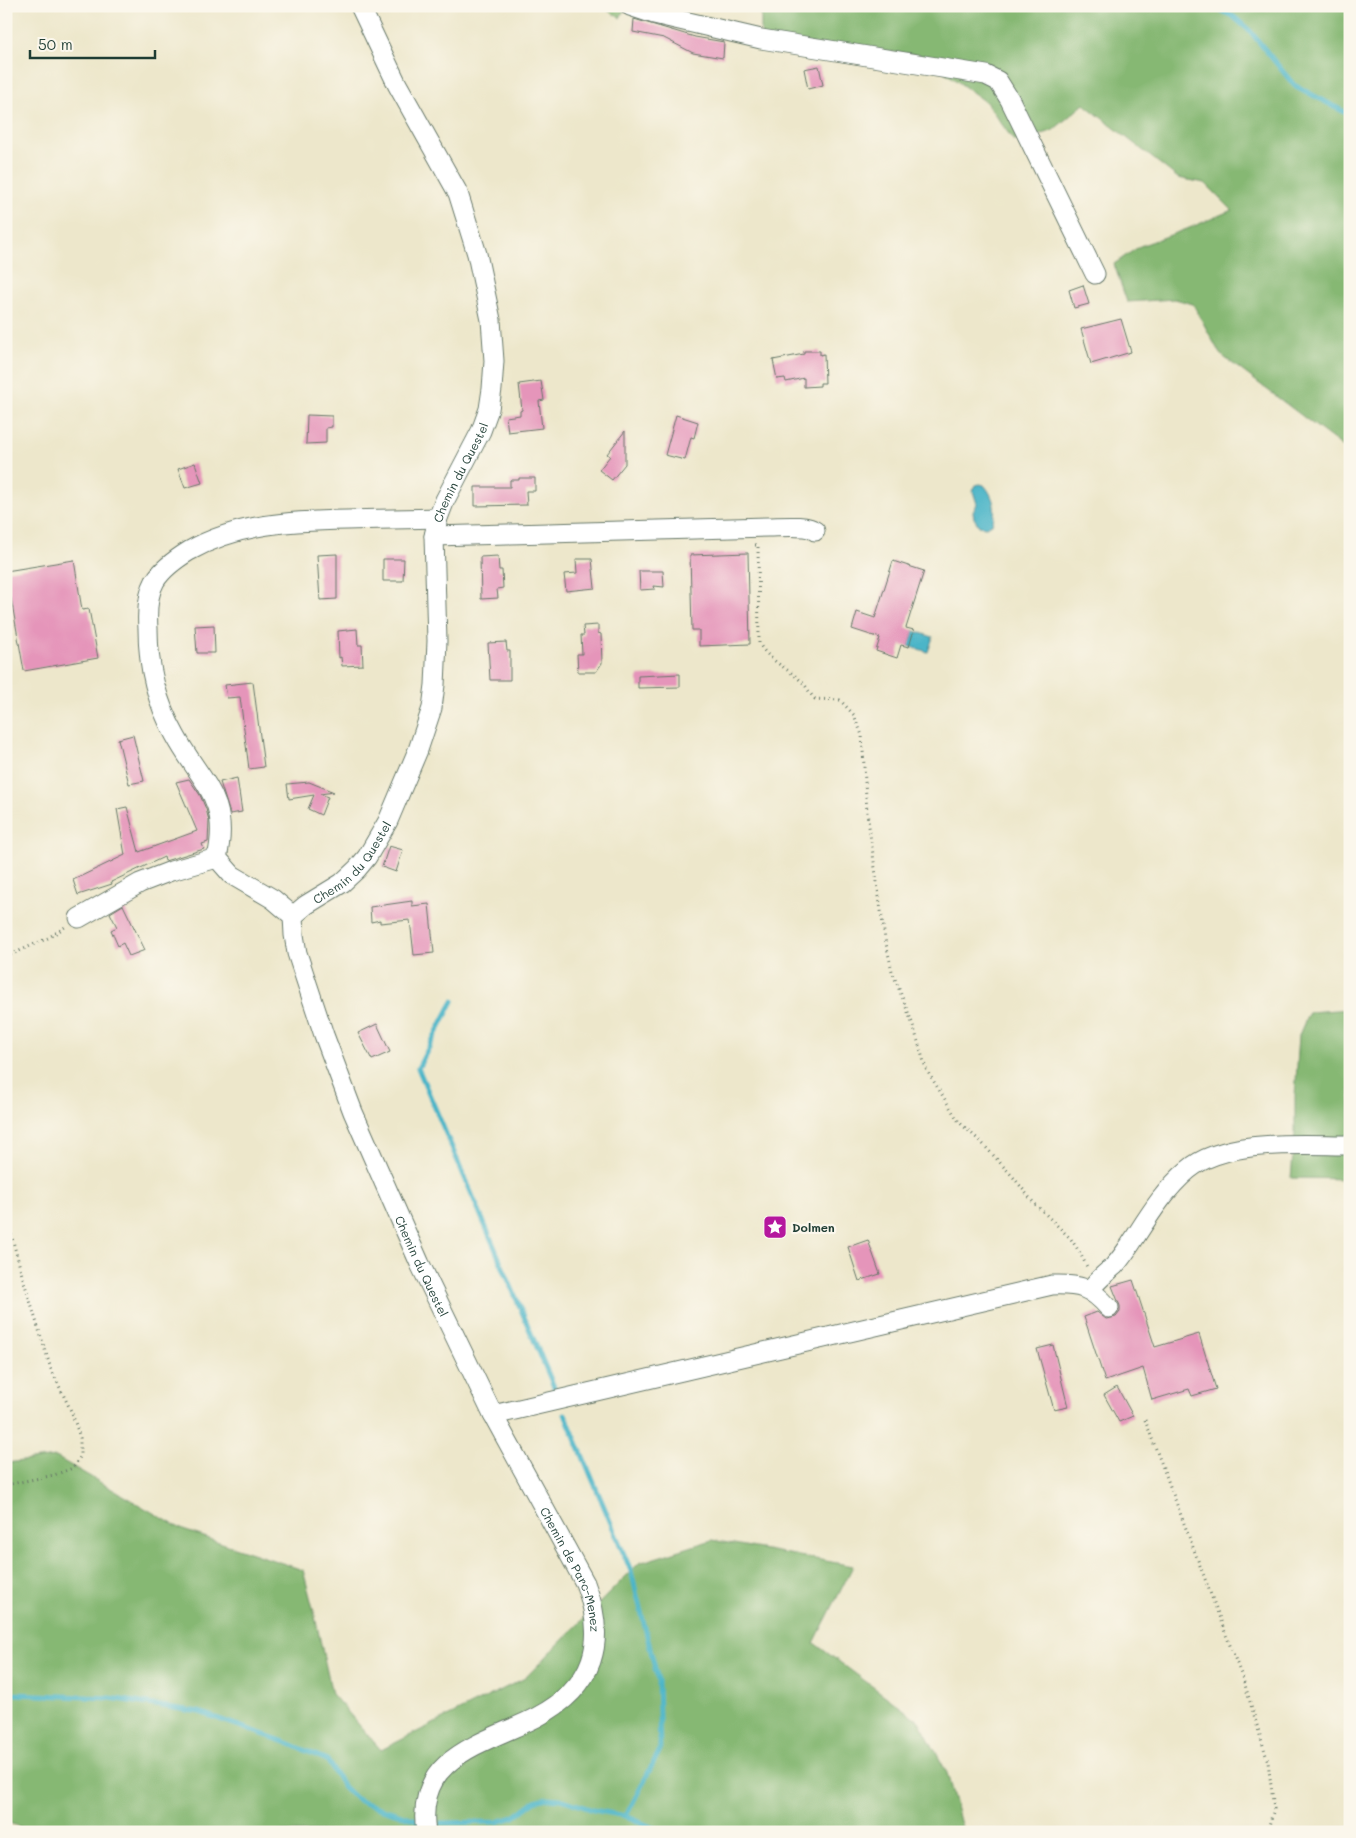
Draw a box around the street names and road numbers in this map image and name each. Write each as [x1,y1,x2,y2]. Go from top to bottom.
street label: Chemin du Questel [429,420,491,525]
street label: Chemin du Questel [310,818,394,907]
street label: Chemin du Questel [392,1213,452,1319]
street label: Chemin de Parc-Menez [537,1504,604,1633]

